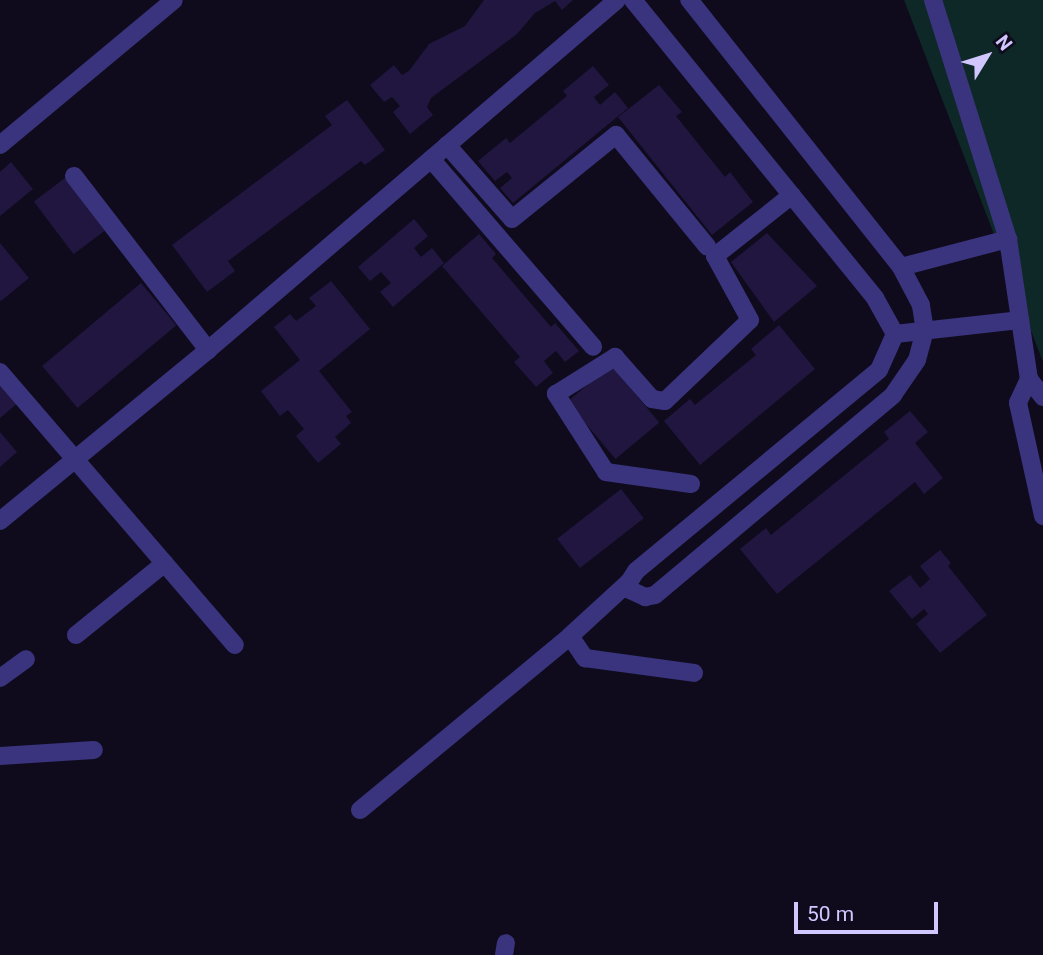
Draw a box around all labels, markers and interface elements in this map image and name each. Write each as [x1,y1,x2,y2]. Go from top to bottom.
north arrow [952,21,1022,91]
text: N [991,30,1017,55]
scale bar [798,888,942,932]
text: 50 m [807,902,854,926]

